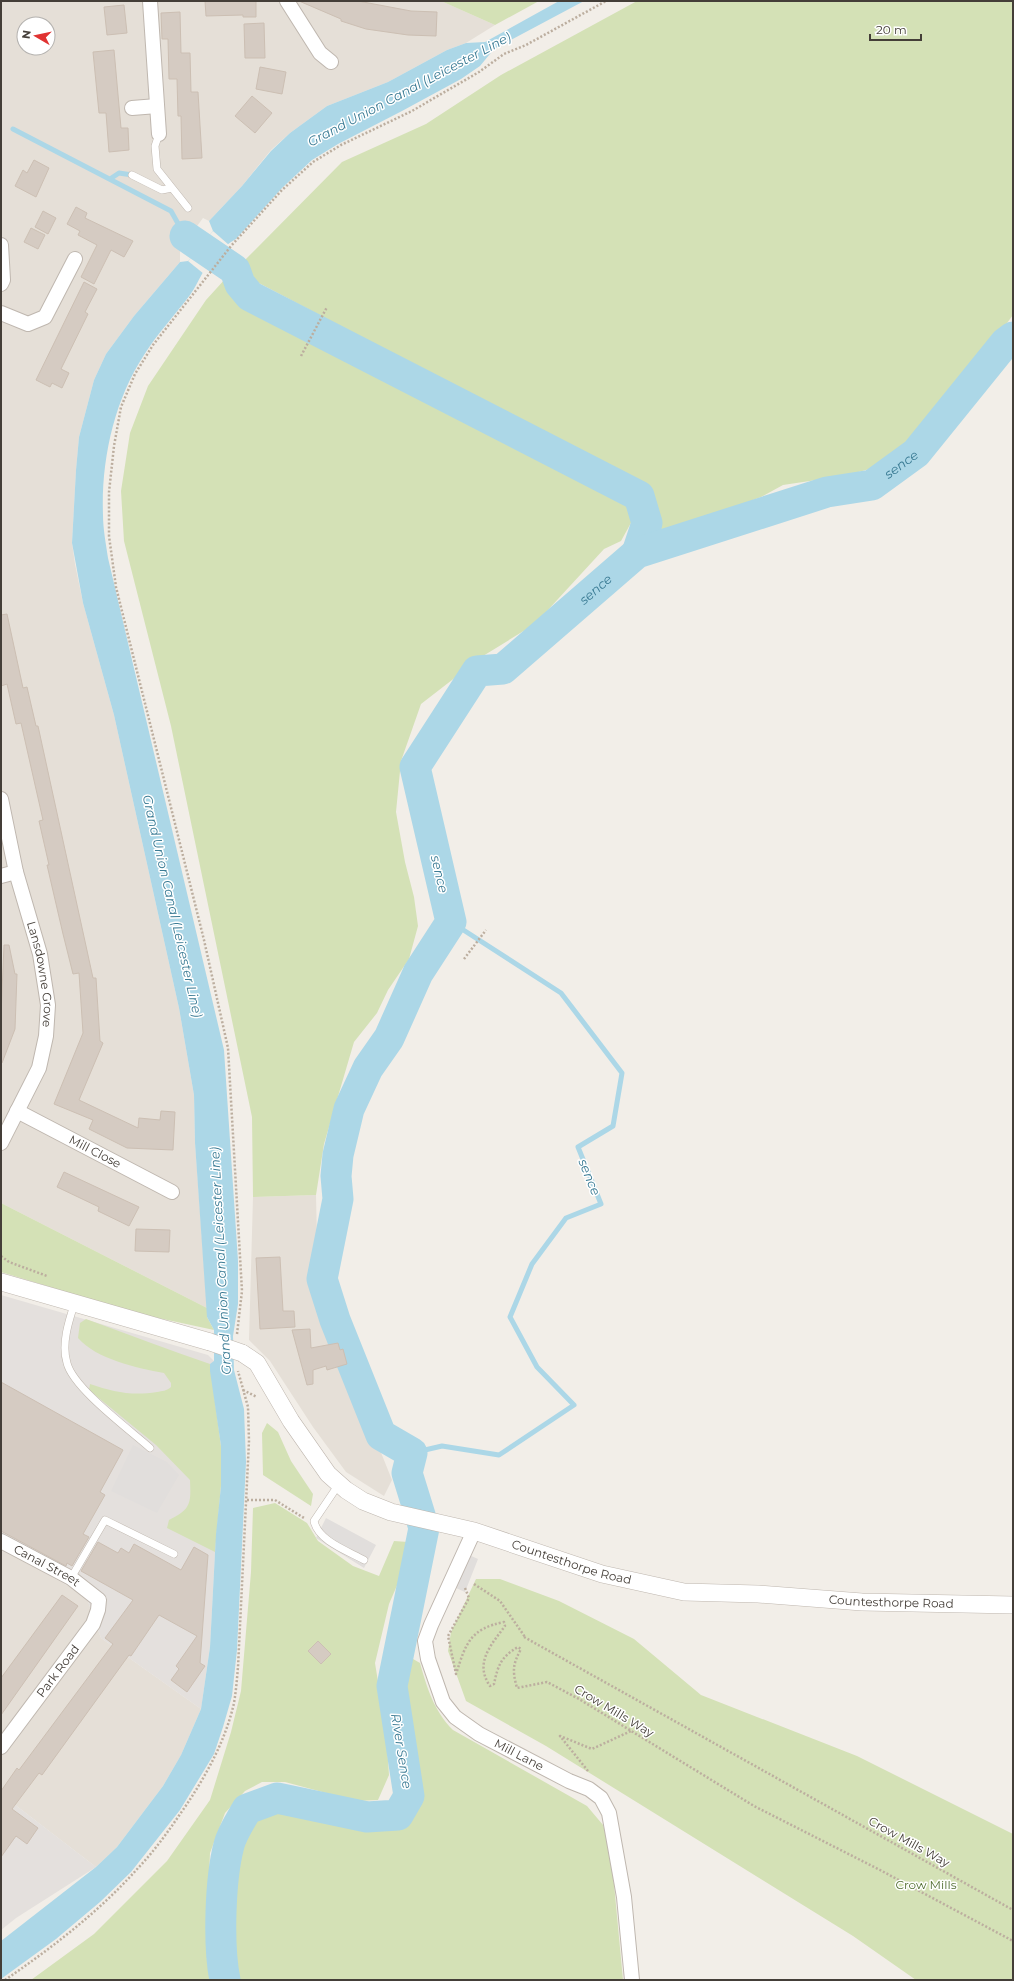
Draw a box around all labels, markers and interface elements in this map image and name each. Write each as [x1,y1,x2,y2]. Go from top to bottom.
north arrow [16,16,56,56]
scale bar [870,16,921,42]
text: 20 m [876,22,907,37]
water label: Grand Union Canal (Leicester Line) [305,28,513,150]
text: N [19,29,34,40]
water label: sence [880,446,921,482]
water label: sence [575,570,615,608]
water label: Grand Union Canal (Leicester Line) [140,793,206,1019]
water label: sence [428,853,452,894]
street label: Lansdowne Grove [24,919,56,1028]
street label: Mill Close [67,1132,124,1171]
water label: Grand Union Canal (Leicester Line) [206,1147,234,1375]
water label: sence [575,1155,605,1198]
street label: Countesthorpe Road [510,1536,633,1587]
street label: Canal Street [11,1541,84,1589]
street label: Countesthorpe Road [828,1591,954,1611]
street label: Park Road [33,1641,82,1700]
street label: Crow Mills Way [572,1681,657,1741]
water label: River Sence [388,1712,416,1790]
street label: Mill Lane [492,1735,547,1774]
street label: Crow Mills Way [866,1813,953,1870]
park label: Crow Mills [895,1877,957,1892]

